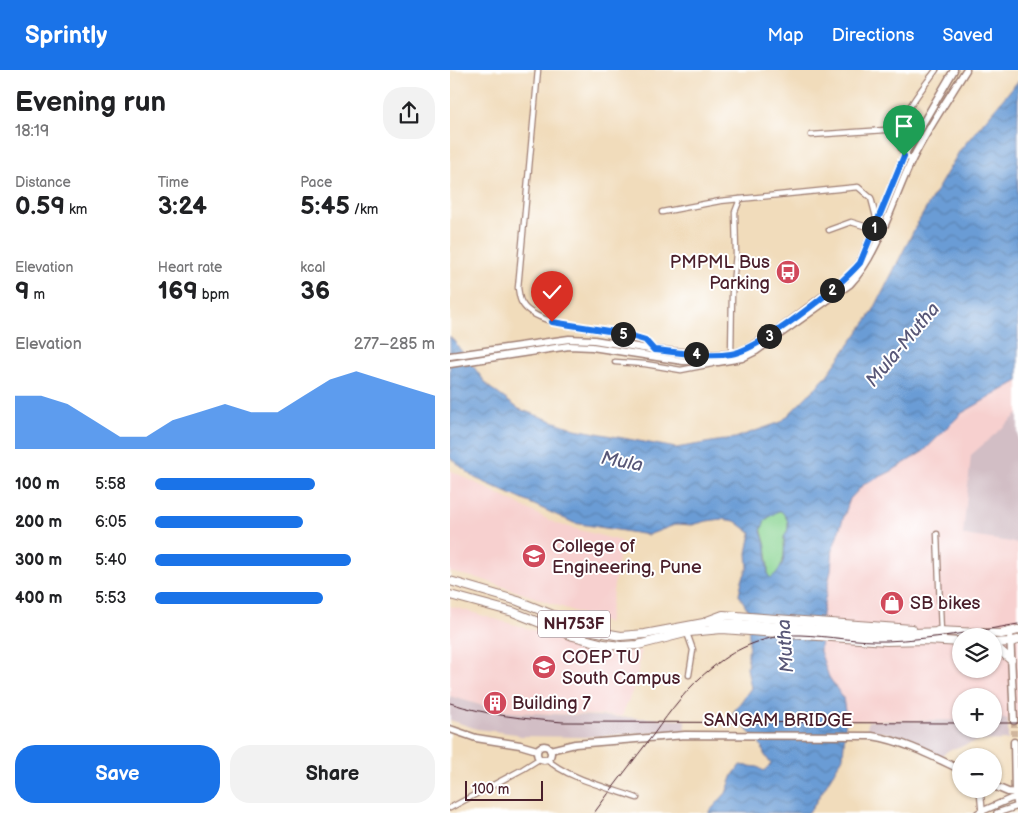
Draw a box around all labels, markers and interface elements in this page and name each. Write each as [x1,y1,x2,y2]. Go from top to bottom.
text: Sprintly [25,21,107,50]
text: Map [768,25,804,46]
text: Directions [832,25,914,46]
text: Saved [942,25,993,46]
text: Evening run [15,86,166,119]
button: share [383,87,435,139]
pin [883,105,925,156]
icon: arrive [890,112,918,140]
text: 18:19 [15,122,49,141]
text: Distance [15,174,71,191]
text: Time [158,174,189,191]
text: Pace [300,174,332,191]
text: 0.59 [15,191,65,222]
text: 3:24 [158,191,207,222]
text: 5:45 [300,191,350,222]
text: km [65,201,87,218]
text: /km [350,201,378,218]
pin: 1 [862,216,886,240]
text: 1 [872,220,877,237]
place label: PMPML Bus Parking [670,252,770,294]
text: Elevation [15,259,73,276]
text: Heart rate [158,259,222,276]
text: kcal [300,259,325,276]
bus stop icon: PMPML Bus Parking [775,259,801,285]
pin [531,271,573,322]
text: 9 [15,276,30,307]
text: 169 [158,276,198,307]
text: 36 [300,276,330,307]
icon: check [538,278,566,306]
pin: 2 [820,278,844,302]
text: 2 [828,282,837,299]
text: m [30,286,45,303]
text: bpm [198,286,229,303]
water label: Mula-Mutha [861,298,945,392]
pin: 5 [610,322,636,346]
pin: 3 [756,324,782,348]
text: 5 [619,326,628,343]
text: 3 [765,328,774,345]
text: Elevation [15,335,82,354]
text: 277–285 m [354,335,435,354]
pin: 4 [684,342,708,366]
text: 4 [692,346,701,363]
water label: Mula [599,447,645,477]
text: 100 m [15,475,60,494]
text: 5:58 [95,475,126,494]
text: 200 m [15,513,62,532]
text: 6:05 [95,513,127,532]
place label: College of Engineering, Pune [552,536,702,578]
school or university icon: College of Engineering, Pune [521,543,547,569]
text: 300 m [15,551,62,570]
text: 5:40 [95,551,127,570]
text: 400 m [15,589,62,608]
text: 5:53 [95,589,126,608]
shop icon: SB bikes [879,590,905,616]
place label: SB bikes [910,593,981,614]
road number: NH753F [538,610,610,638]
water label: Mutha [773,618,799,674]
map controls [952,628,1002,798]
button: layers [952,628,1002,678]
place label: COEP TU South Campus [562,647,680,689]
school or university icon: COEP TU South Campus [531,654,557,680]
button: + [952,688,1002,738]
building icon: Building 7 [482,690,508,716]
place label: Building 7 [512,693,591,714]
street label: SANGAM BRIDGE [703,710,853,731]
button: Save [15,745,220,803]
button: Share [230,745,435,803]
button: − [952,748,1002,798]
scale bar [465,778,542,801]
text: 100 m [472,781,509,798]

